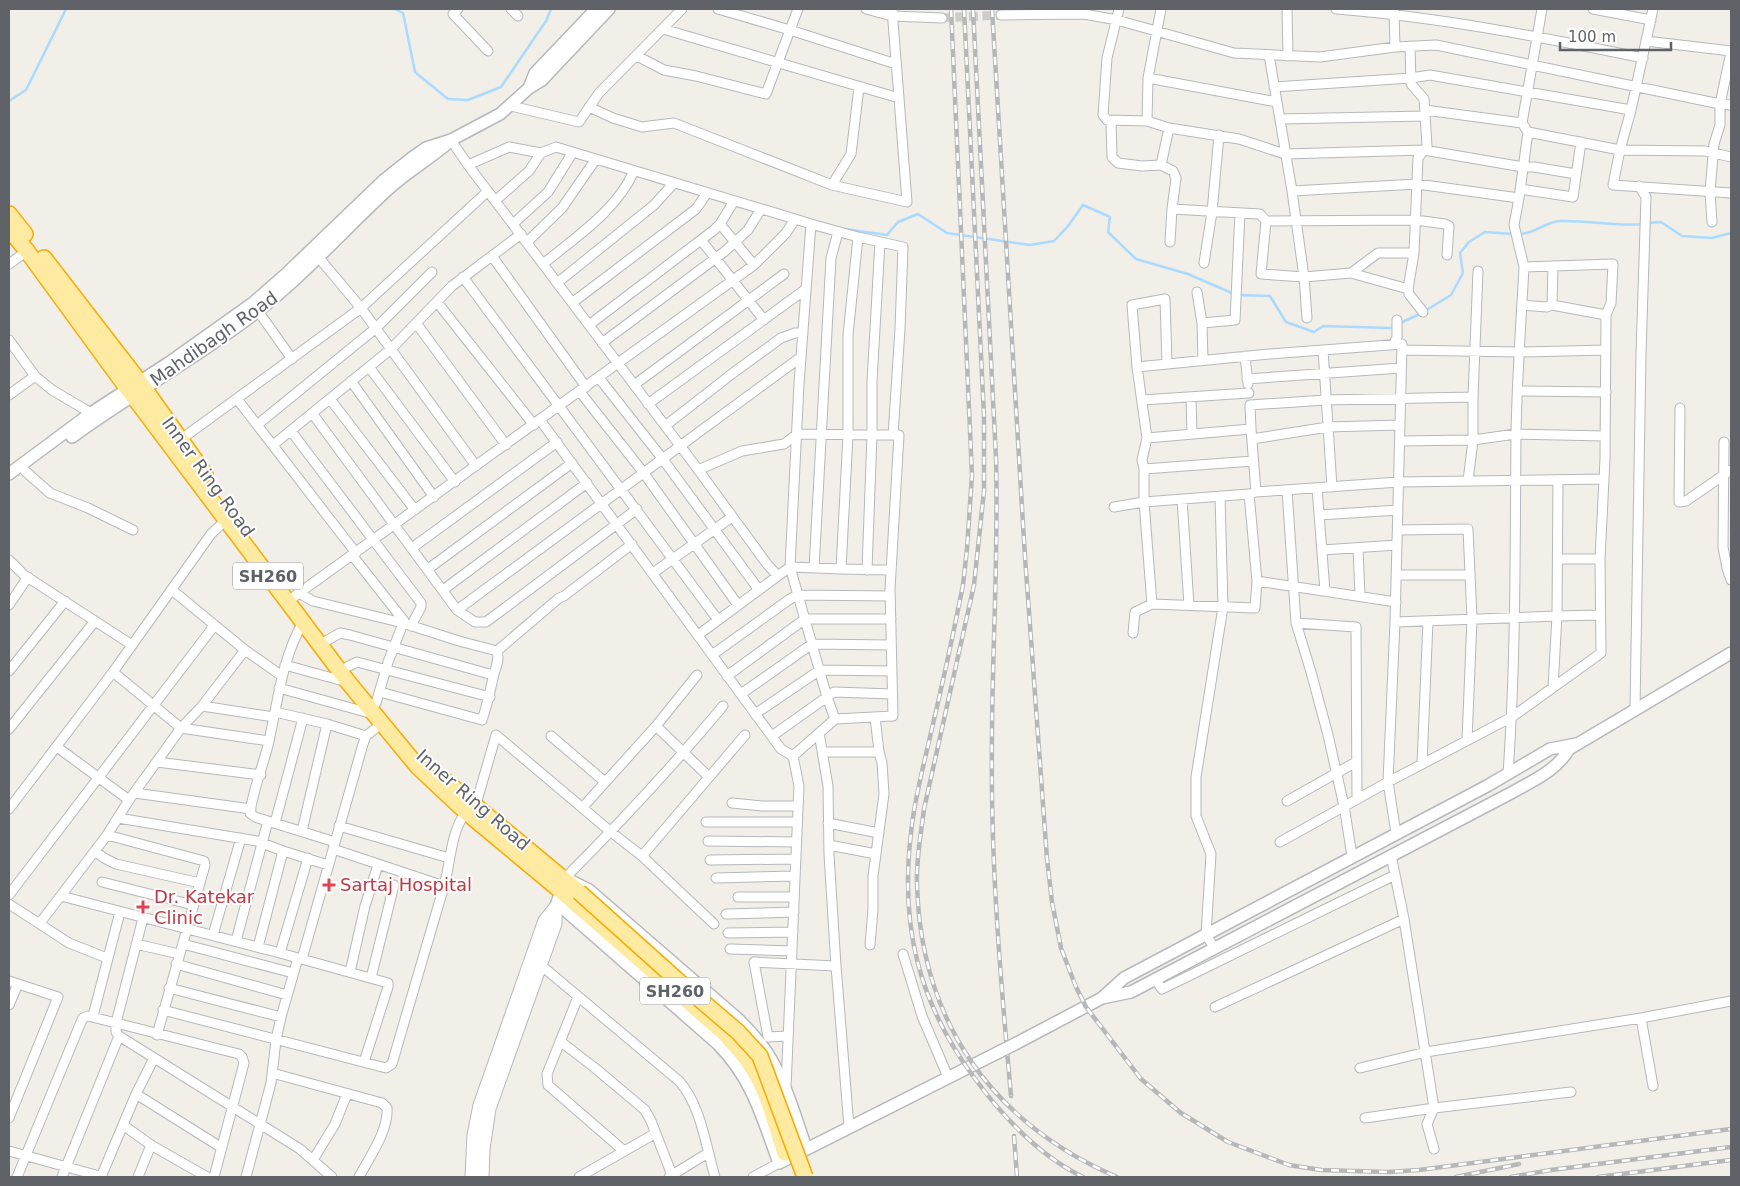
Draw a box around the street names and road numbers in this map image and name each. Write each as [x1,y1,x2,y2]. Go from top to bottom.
street label: Mahdibagh Road [146,287,281,390]
street label: Inner Ring Road [158,412,259,541]
road number: SH260 [233,562,303,590]
street label: Inner Ring Road [412,745,534,855]
road number: SH260 [640,978,710,1004]

